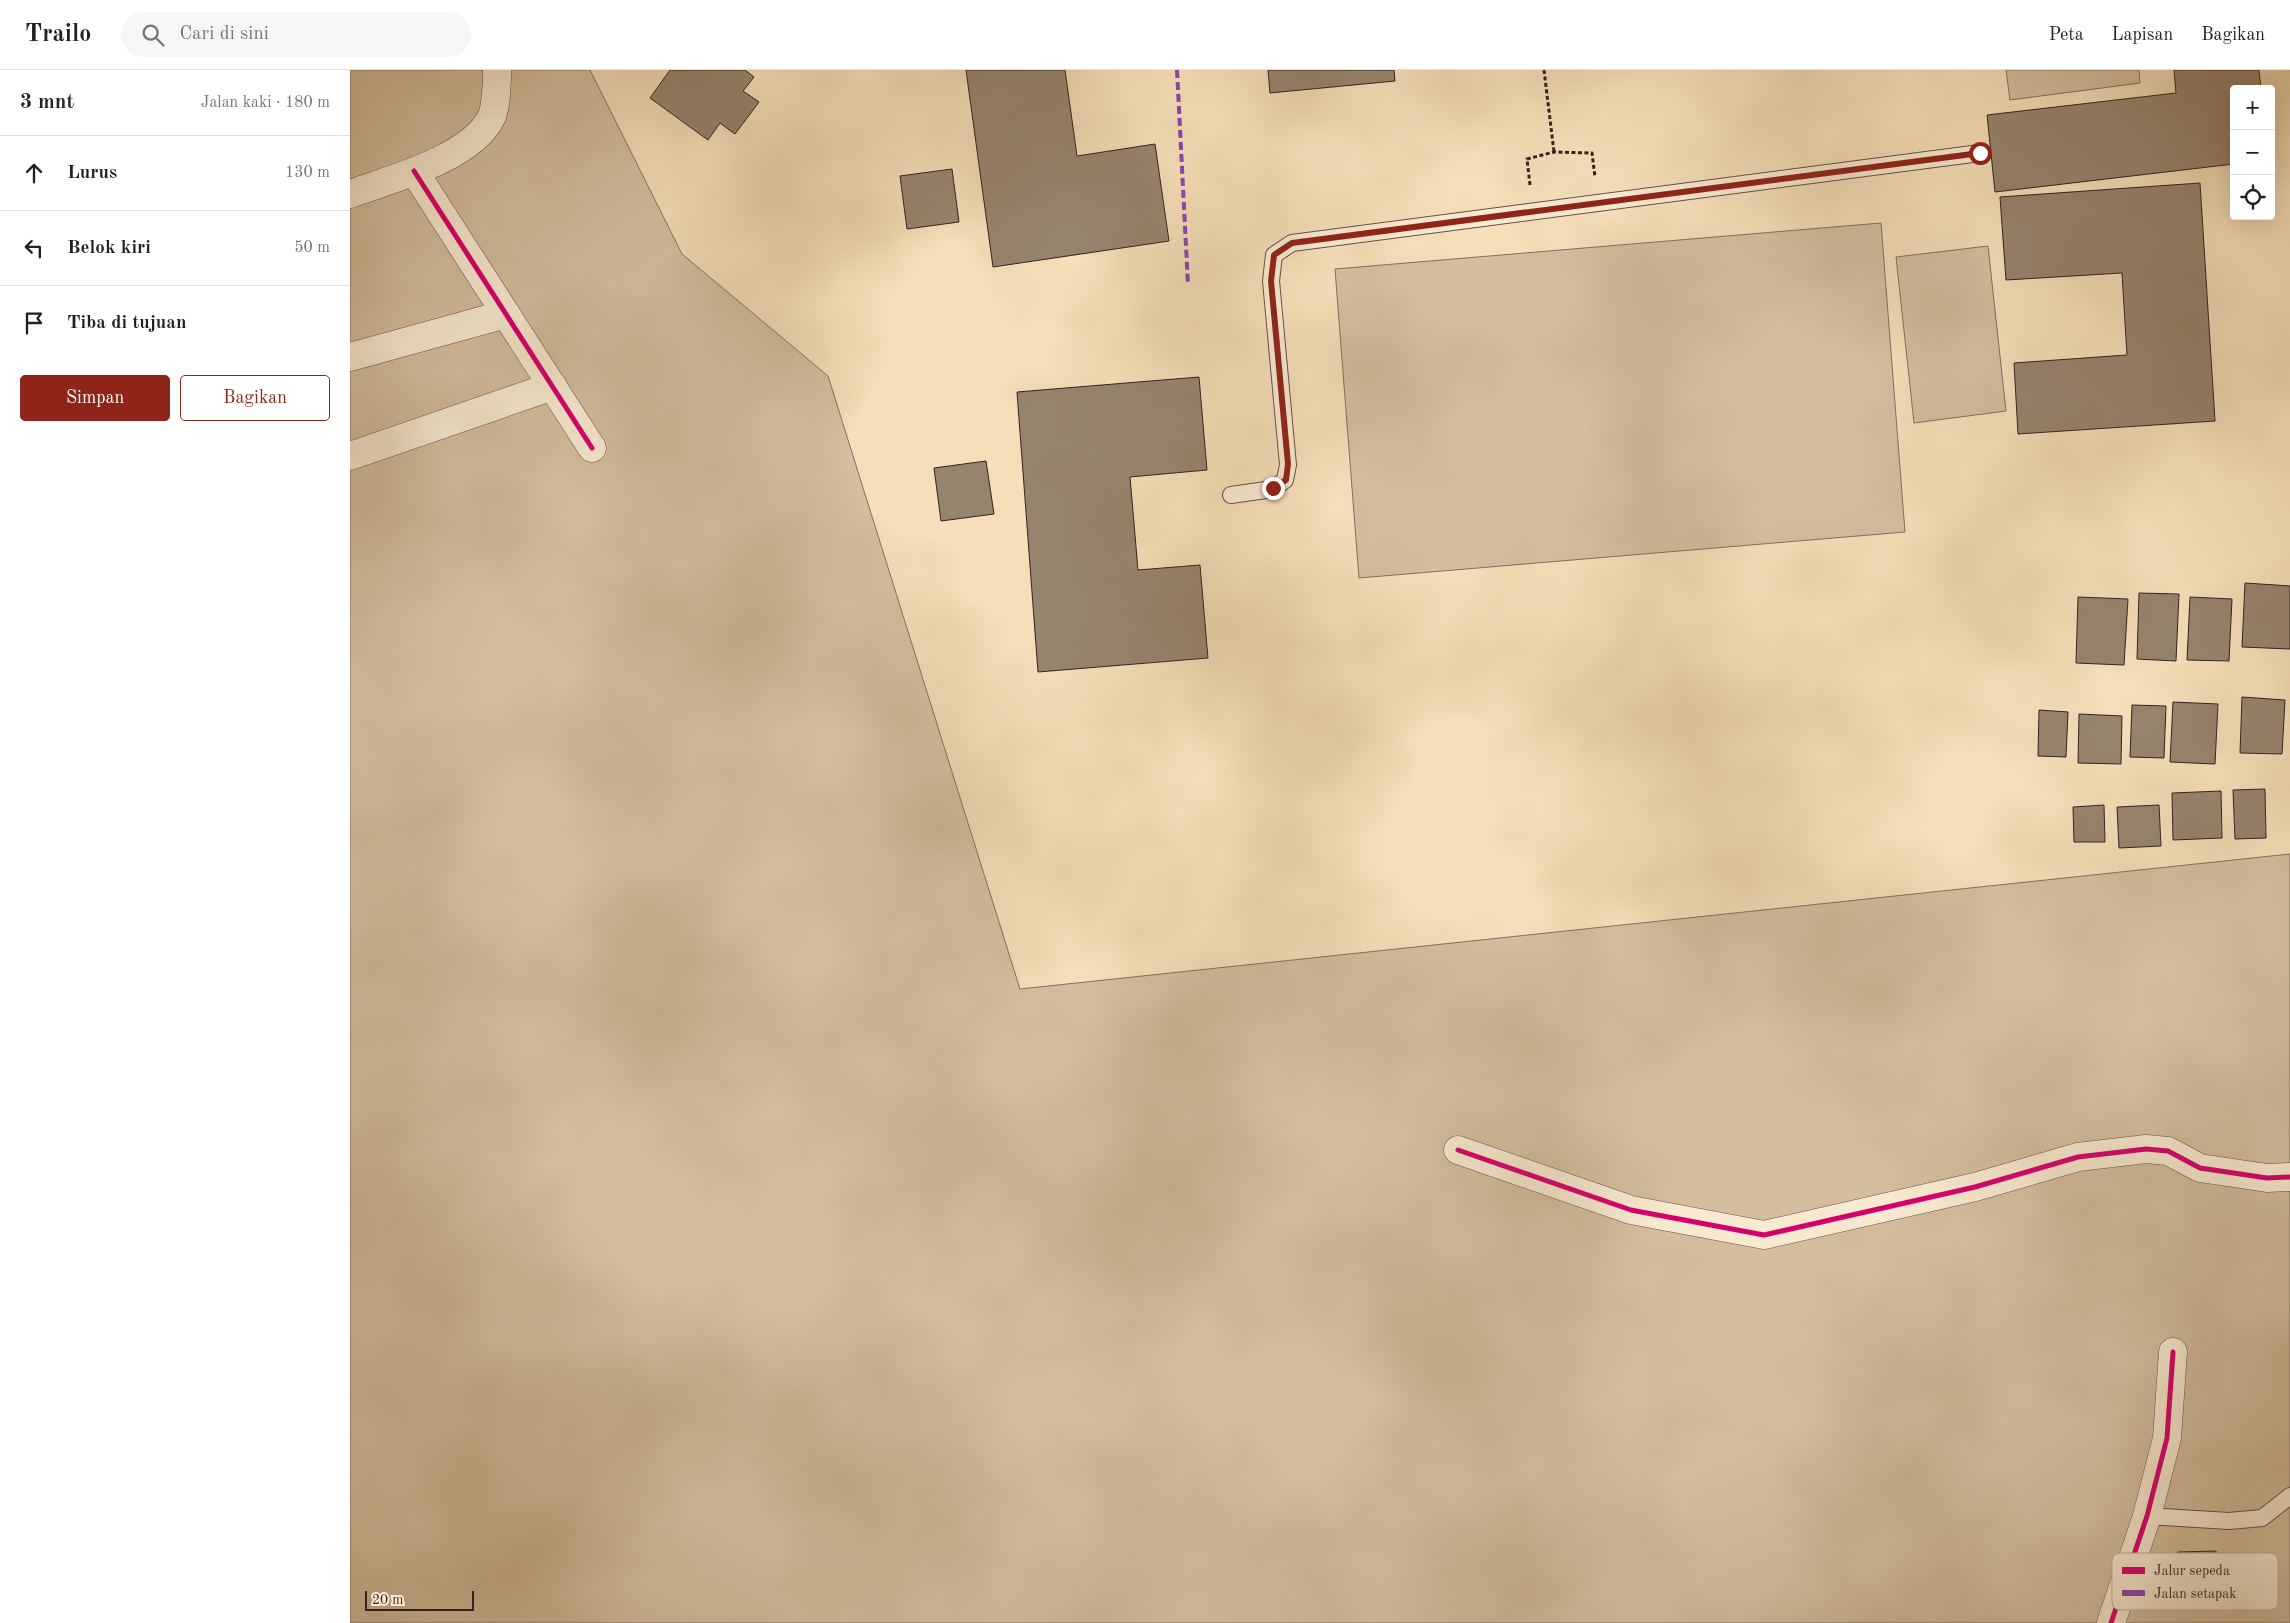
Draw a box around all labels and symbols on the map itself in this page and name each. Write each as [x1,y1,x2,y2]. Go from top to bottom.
route start [1969,142,1992,165]
route end [1262,477,1285,500]
legend [2112,1553,2278,1610]
text: Jalur sepeda [2154,1564,2230,1578]
text: Jalan setapak [2154,1587,2236,1601]
scale bar [365,1588,474,1611]

